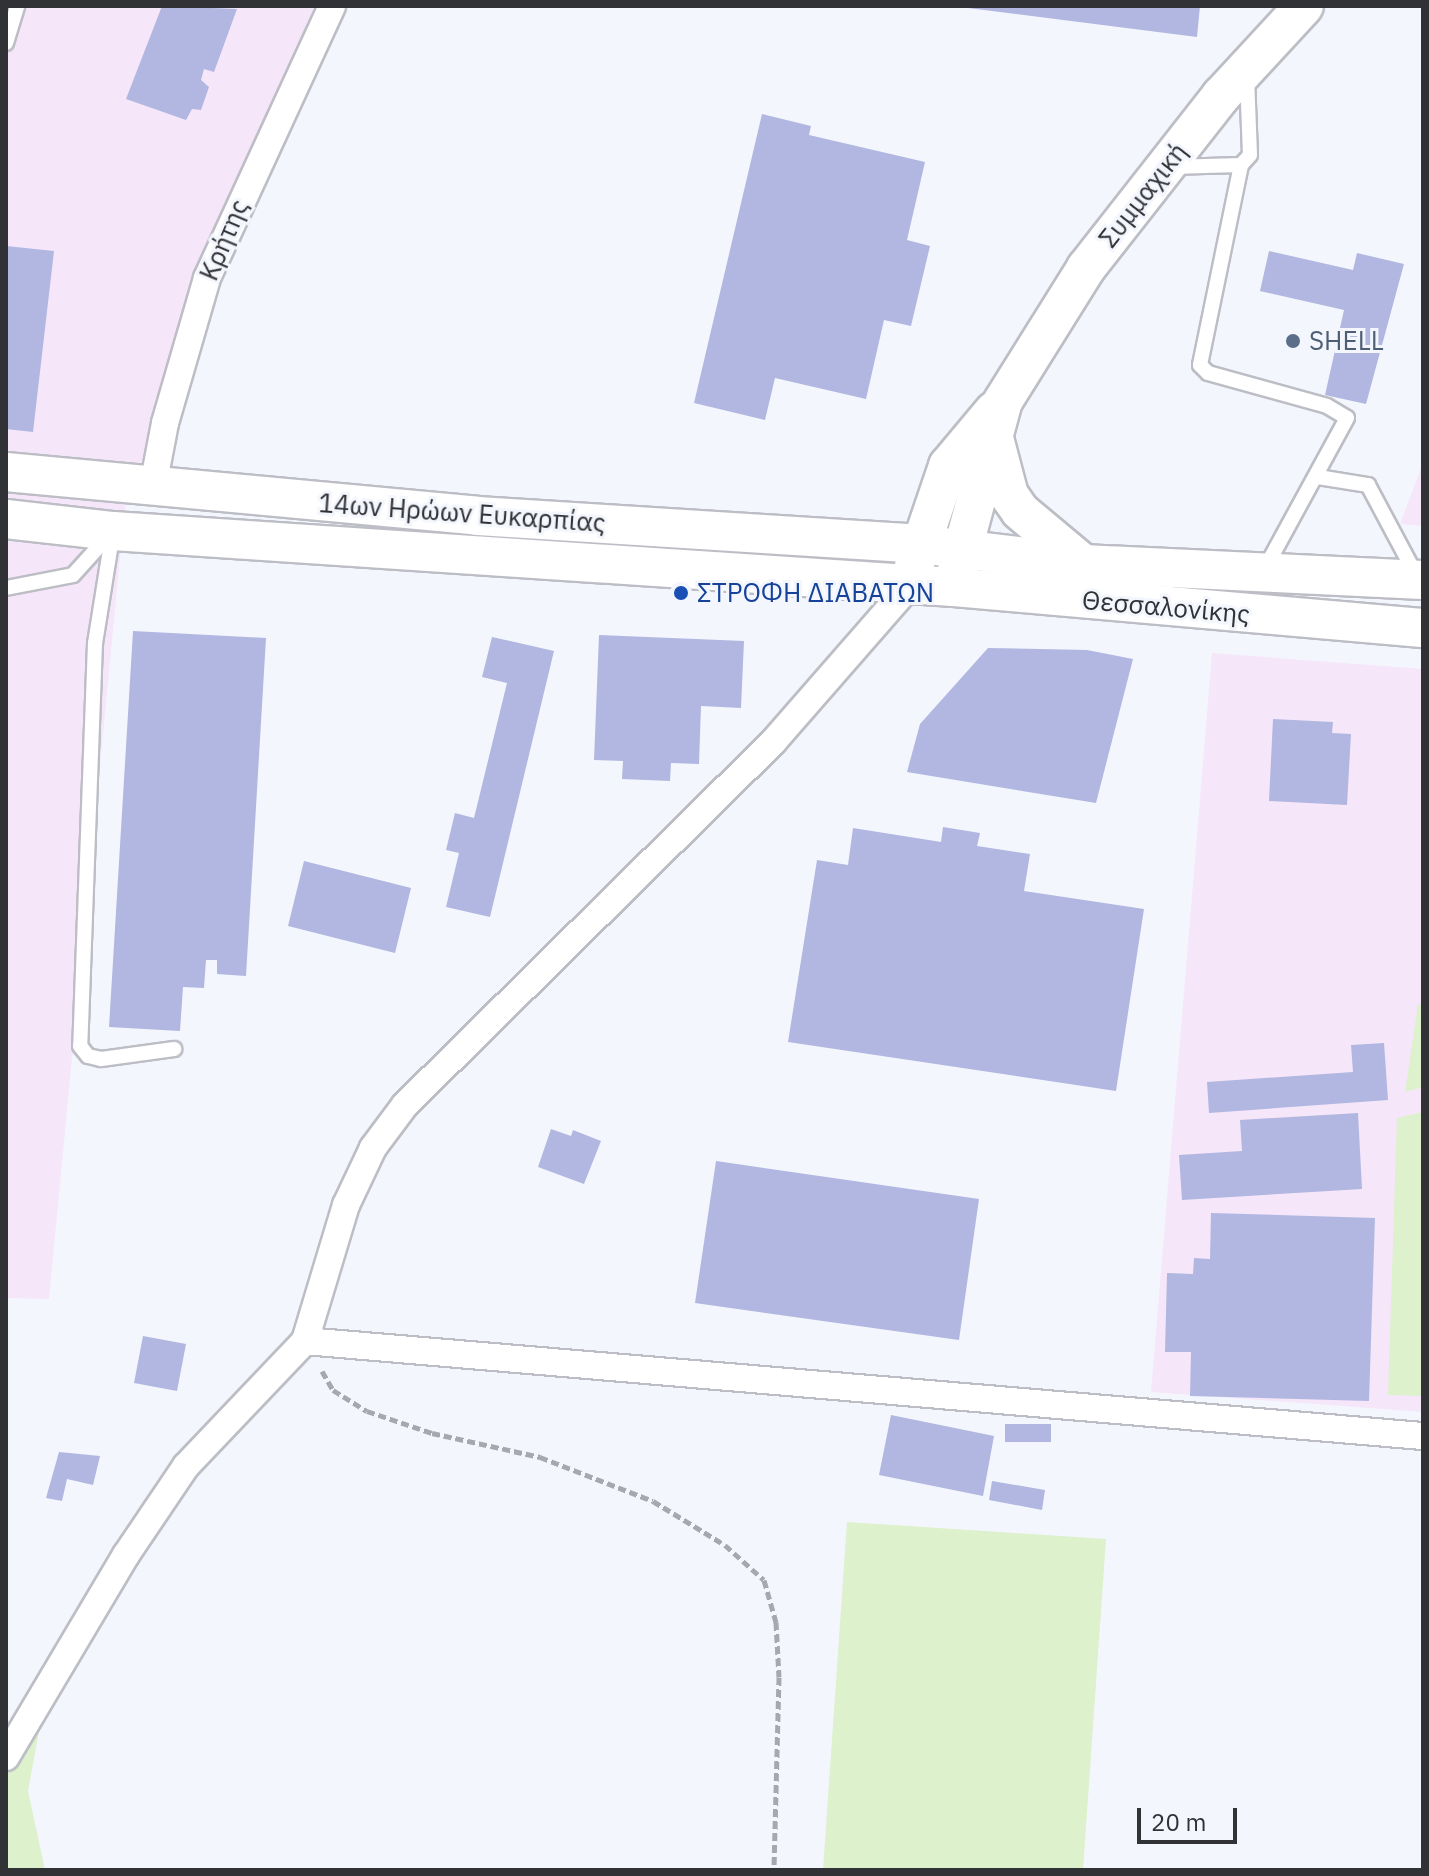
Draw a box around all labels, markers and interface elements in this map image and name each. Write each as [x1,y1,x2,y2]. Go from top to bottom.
street label: Συμμαχική [1092,136,1194,254]
street label: Κρήτης [193,195,255,285]
place label: SHELL [1309,325,1384,357]
marker: SHELL [1284,332,1302,350]
street label: 14ων Ηρώων Ευκαρπίας [318,487,606,539]
place label: ΣΤΡΟΦΗ ΔΙΑΒΑΤΩΝ [697,577,934,609]
marker: ΣΤΡΟΦΗ ΔΙΑΒΑΤΩΝ [672,584,690,602]
street label: Θεσσαλονίκης [1081,584,1251,630]
scale bar [1141,1792,1241,1842]
text: 20 m [1151,1806,1206,1838]

